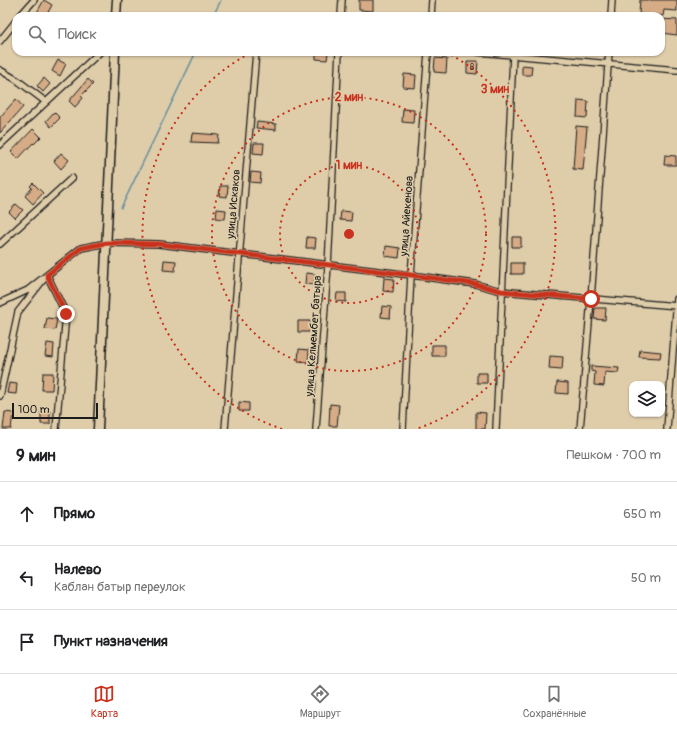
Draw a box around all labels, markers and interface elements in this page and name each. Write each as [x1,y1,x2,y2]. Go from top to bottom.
search box [12,12,665,56]
icon: search [26,23,48,45]
text: Поиск [58,25,97,44]
house number: 8 [470,62,475,73]
text: 3 мин [481,82,509,97]
text: 2 мин [335,90,363,105]
text: 1 мин [336,158,362,173]
street label: улица Искаков [224,169,243,240]
street label: улица Айекенова [397,175,416,258]
centre of rings [342,227,356,241]
street label: улица Келмембет батыра [303,275,324,398]
route start [582,290,600,308]
route end [57,305,75,323]
map controls [629,381,665,417]
button: layers [629,381,665,417]
scale bar [12,401,98,420]
text: 100 m [18,403,49,416]
text: 9 мин [16,445,56,466]
text: Пешком · 700 m [566,447,661,463]
icon: ahead [16,503,38,525]
text: Прямо [54,504,95,523]
text: 650 m [623,506,661,522]
text: Налево [54,560,101,579]
icon: left [16,567,38,589]
text: 50 m [631,570,661,586]
text: Каблан батыр переулок [54,579,186,595]
icon: arrive [16,631,38,653]
text: Пункт назначения [54,632,168,651]
tab: Карта [91,683,118,720]
tab: Маршрут [300,683,341,720]
tab: Сохранённые [523,683,586,720]

